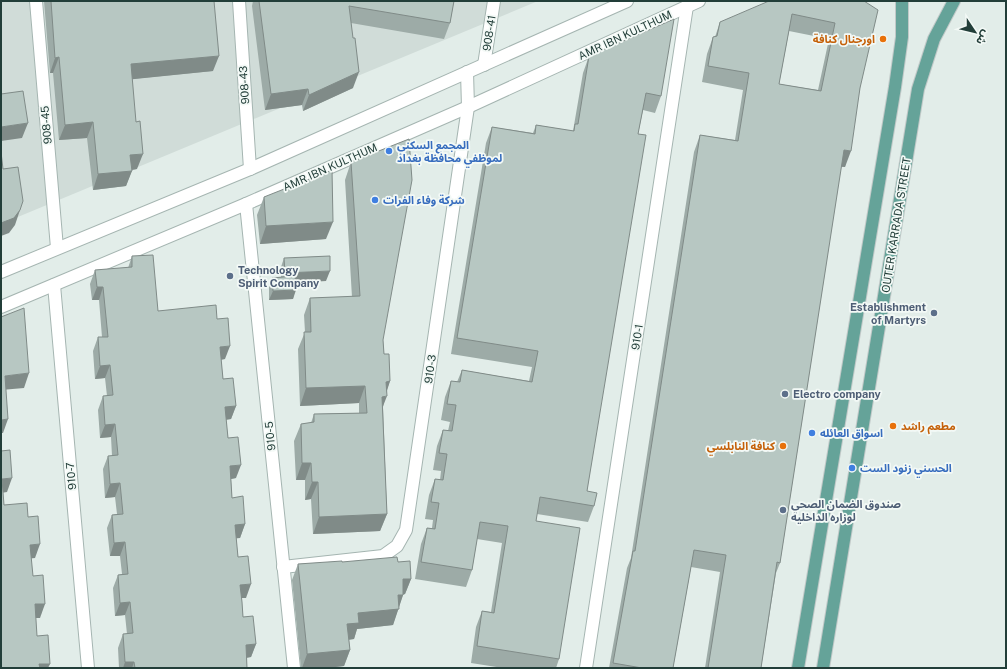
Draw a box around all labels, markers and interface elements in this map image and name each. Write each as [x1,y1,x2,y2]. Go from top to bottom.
street label: AMR IBN KULTHUM [576,8,674,62]
north arrow [955,12,995,52]
street label: 908-41 [480,14,498,52]
text: ش [973,28,992,47]
place label: اورجنال كنافة [813,33,875,46]
marker: اورجنال كنافة [878,34,888,44]
street label: 908-43 [237,65,251,105]
street label: 908-45 [38,105,54,145]
place label: المجمع السكني لموظفي محافظة بغداد [397,139,502,168]
street label: AMR IBN KULTHUM [281,141,379,193]
marker: المجمع السكني لموظفي محافظة بغداد [384,146,394,156]
street label: OUTER KARRADA STREET [879,156,913,293]
place label: شركة وفاء الفرات [383,194,465,207]
marker: شركة وفاء الفرات [370,195,380,205]
place label: Technology Spirit Company [238,264,320,289]
marker: Technology Spirit Company [225,271,235,281]
place label: Establishment of Martyrs [850,301,926,326]
marker: Establishment of Martyrs [929,308,939,318]
street label: 910-1 [629,323,645,351]
street label: 910-3 [422,354,438,384]
place label: Electro company [793,388,882,400]
marker: Electro company [780,389,790,399]
place label: مطعم راشد [901,420,956,435]
street label: 910-5 [263,421,277,451]
marker: مطعم راشد [888,421,898,431]
place label: اسواق العائله [820,427,883,440]
marker: اسواق العائله [807,428,817,438]
place label: كنافة النابلسي [707,440,776,456]
marker: كنافة النابلسي [778,441,788,451]
street label: 910-7 [64,461,78,490]
place label: الحسني زنود الست [860,462,952,478]
marker: الحسني زنود الست [847,463,857,473]
place label: صندوق الضمان الصحي لوزاره الداخليه [791,498,901,524]
marker: صندوق الضمان الصحي لوزاره الداخليه [778,505,788,515]

